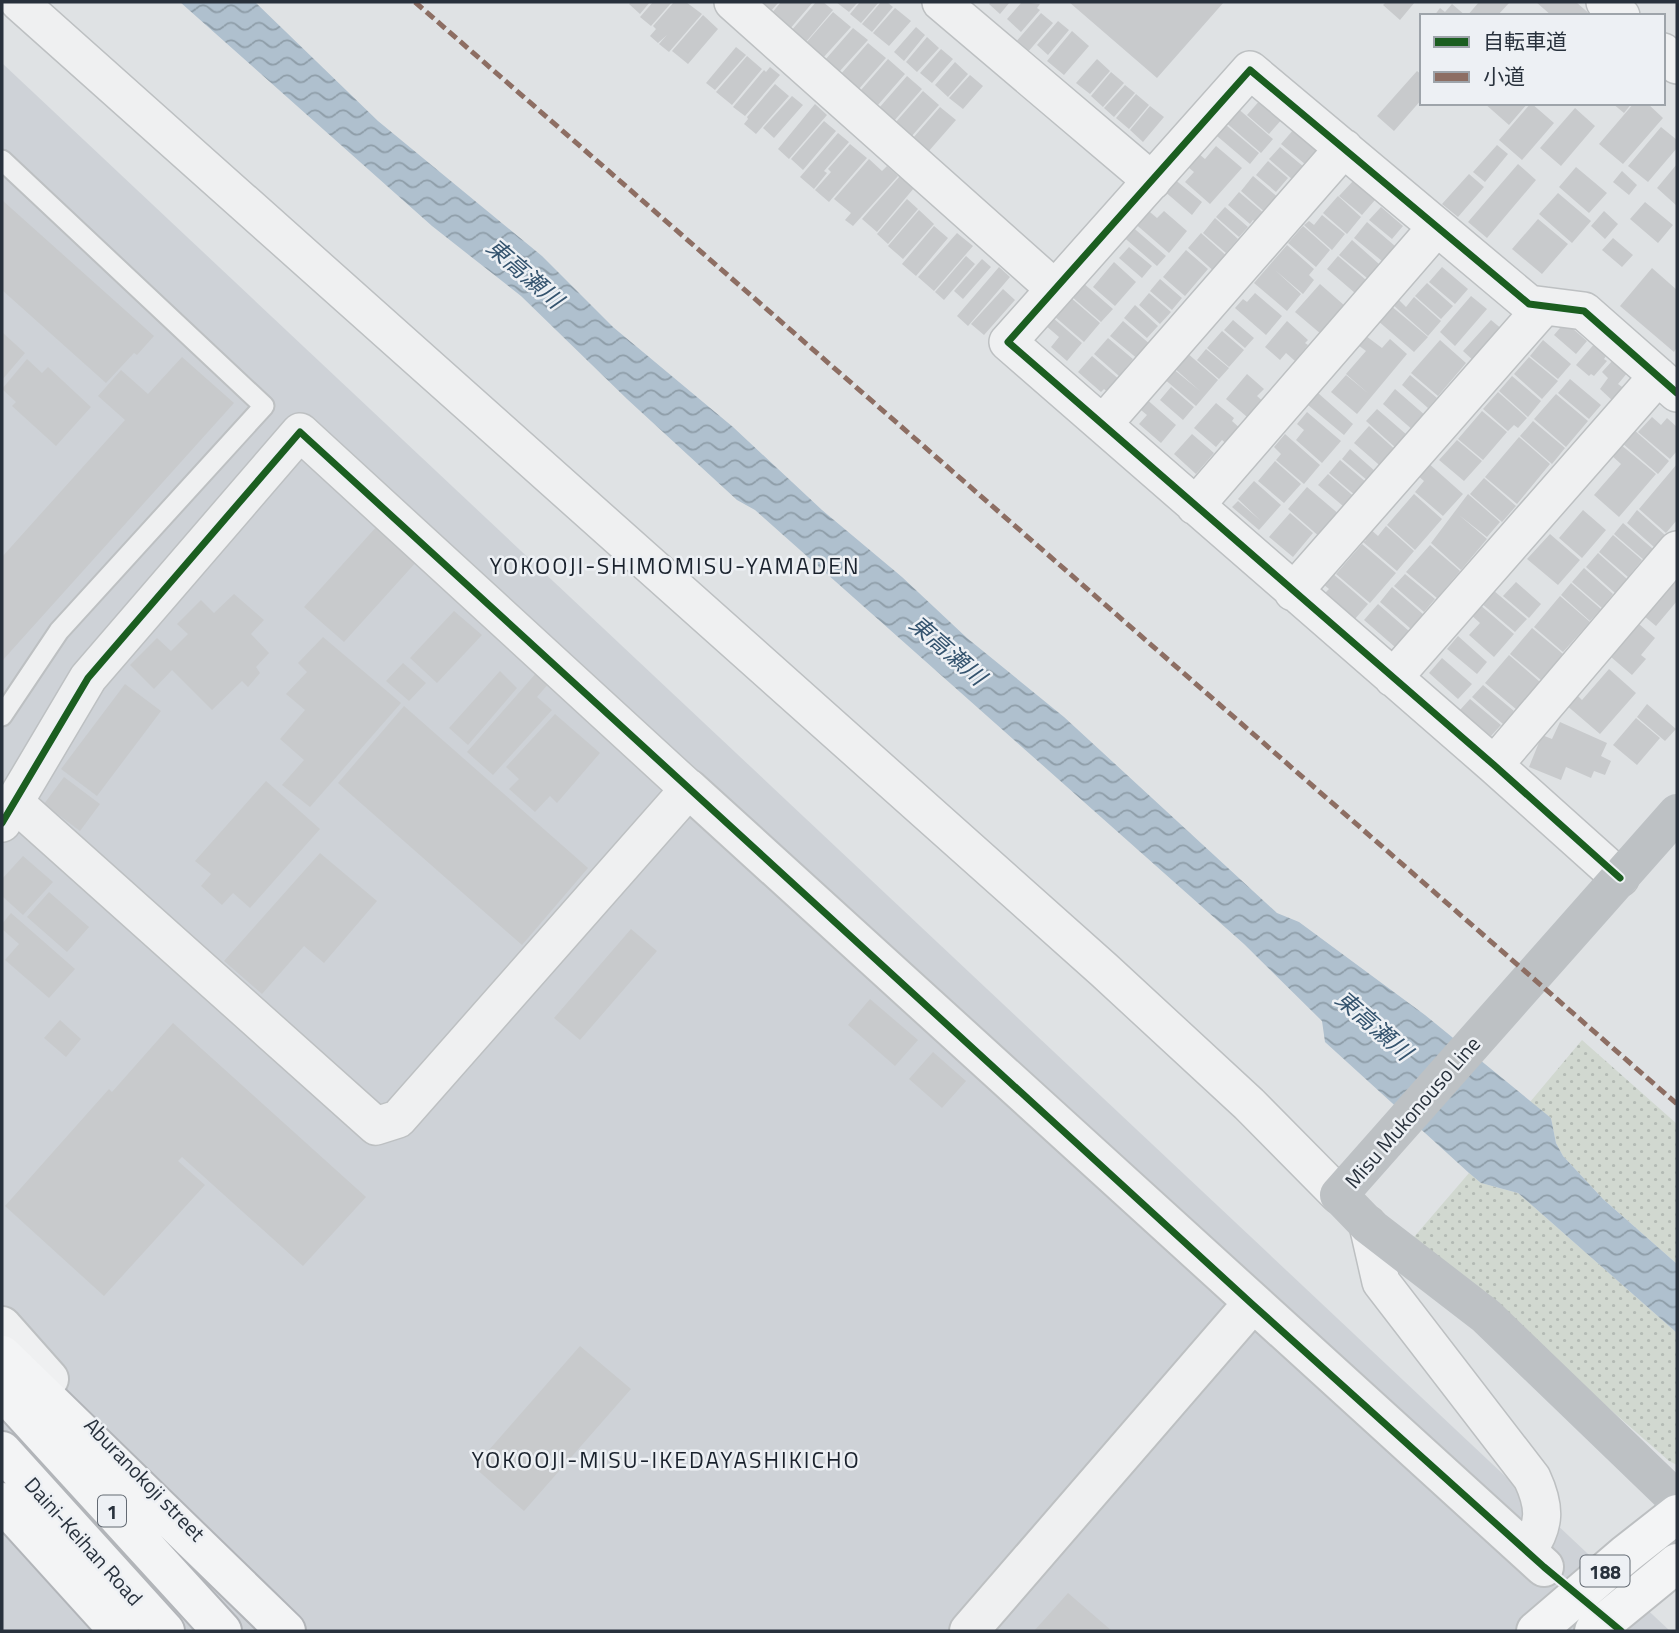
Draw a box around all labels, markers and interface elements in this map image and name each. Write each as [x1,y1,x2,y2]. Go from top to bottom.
legend [1420,14,1665,105]
text: 自転車道 [1483,25,1567,57]
text: 小道 [1483,60,1525,92]
water label: 東高瀬川 [479,230,573,318]
district label: YOKOOJI-SHIMOMISU-YAMADEN [489,548,861,583]
water label: 東高瀬川 [902,607,996,695]
water label: 東高瀬川 [1328,982,1422,1070]
street label: Misu Mukonouso Line [1337,1029,1487,1195]
street label: Aburanokoji street [77,1410,213,1549]
district label: YOKOOJI-MISU-IKEDAYASHIKICHO [471,1442,861,1477]
street label: Daini-Keihan Road [17,1469,151,1613]
road number: 1 [98,1496,126,1526]
road number: 188 [1580,1555,1630,1586]

